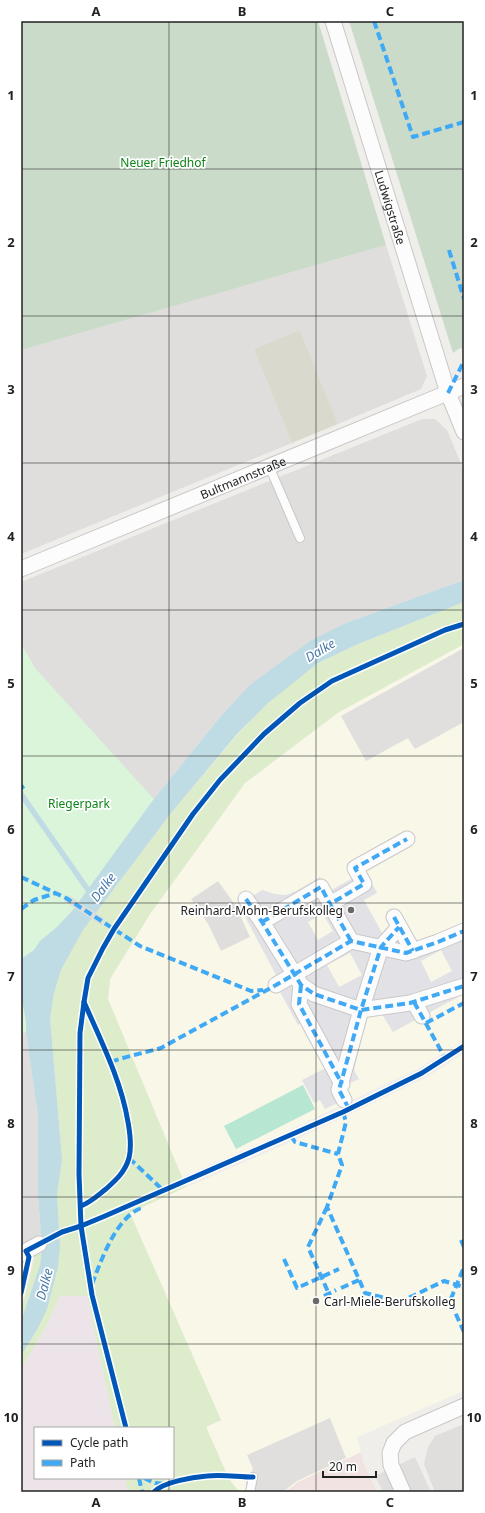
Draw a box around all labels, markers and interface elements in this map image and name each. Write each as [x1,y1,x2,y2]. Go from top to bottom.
text: A [92,2,101,20]
text: B [238,2,246,20]
text: C [386,2,394,20]
text: 1 [7,86,15,104]
text: 1 [470,86,478,104]
park label: Neuer Friedhof [120,154,207,171]
street label: Ludwigstraße [371,168,410,247]
text: 2 [7,233,15,251]
text: 2 [470,233,478,251]
text: 3 [7,380,15,398]
text: 3 [470,380,478,398]
street label: Bultmannstraße [197,452,289,503]
text: 4 [7,527,15,545]
text: 4 [470,527,478,545]
water label: Dalke [302,634,339,666]
text: 5 [7,674,15,692]
text: 5 [470,674,478,692]
park label: Riegerpark [48,795,111,812]
text: 6 [7,820,15,838]
text: 6 [470,820,478,838]
water label: Dalke [86,868,120,905]
place label: Reinhard-Mohn-Berufskolleg [180,902,343,919]
marker: Reinhard-Mohn-Berufskolleg [346,905,356,915]
text: 7 [7,967,15,985]
text: 7 [470,967,478,985]
text: 8 [7,1114,15,1132]
text: 8 [470,1114,478,1132]
text: 9 [7,1261,15,1279]
text: 9 [470,1261,478,1279]
water label: Dalke [31,1266,57,1302]
place label: Carl-Miele-Berufskolleg [324,1293,456,1310]
marker: Carl-Miele-Berufskolleg [311,1296,321,1306]
text: 10 [4,1408,18,1426]
text: 10 [467,1408,481,1426]
legend [34,1427,174,1479]
text: Cycle path [70,1434,128,1451]
scale bar [323,1453,376,1479]
text: Path [70,1454,96,1471]
text: 20 m [329,1458,357,1475]
text: A [92,1493,101,1511]
text: B [238,1493,246,1511]
text: C [386,1493,394,1511]

